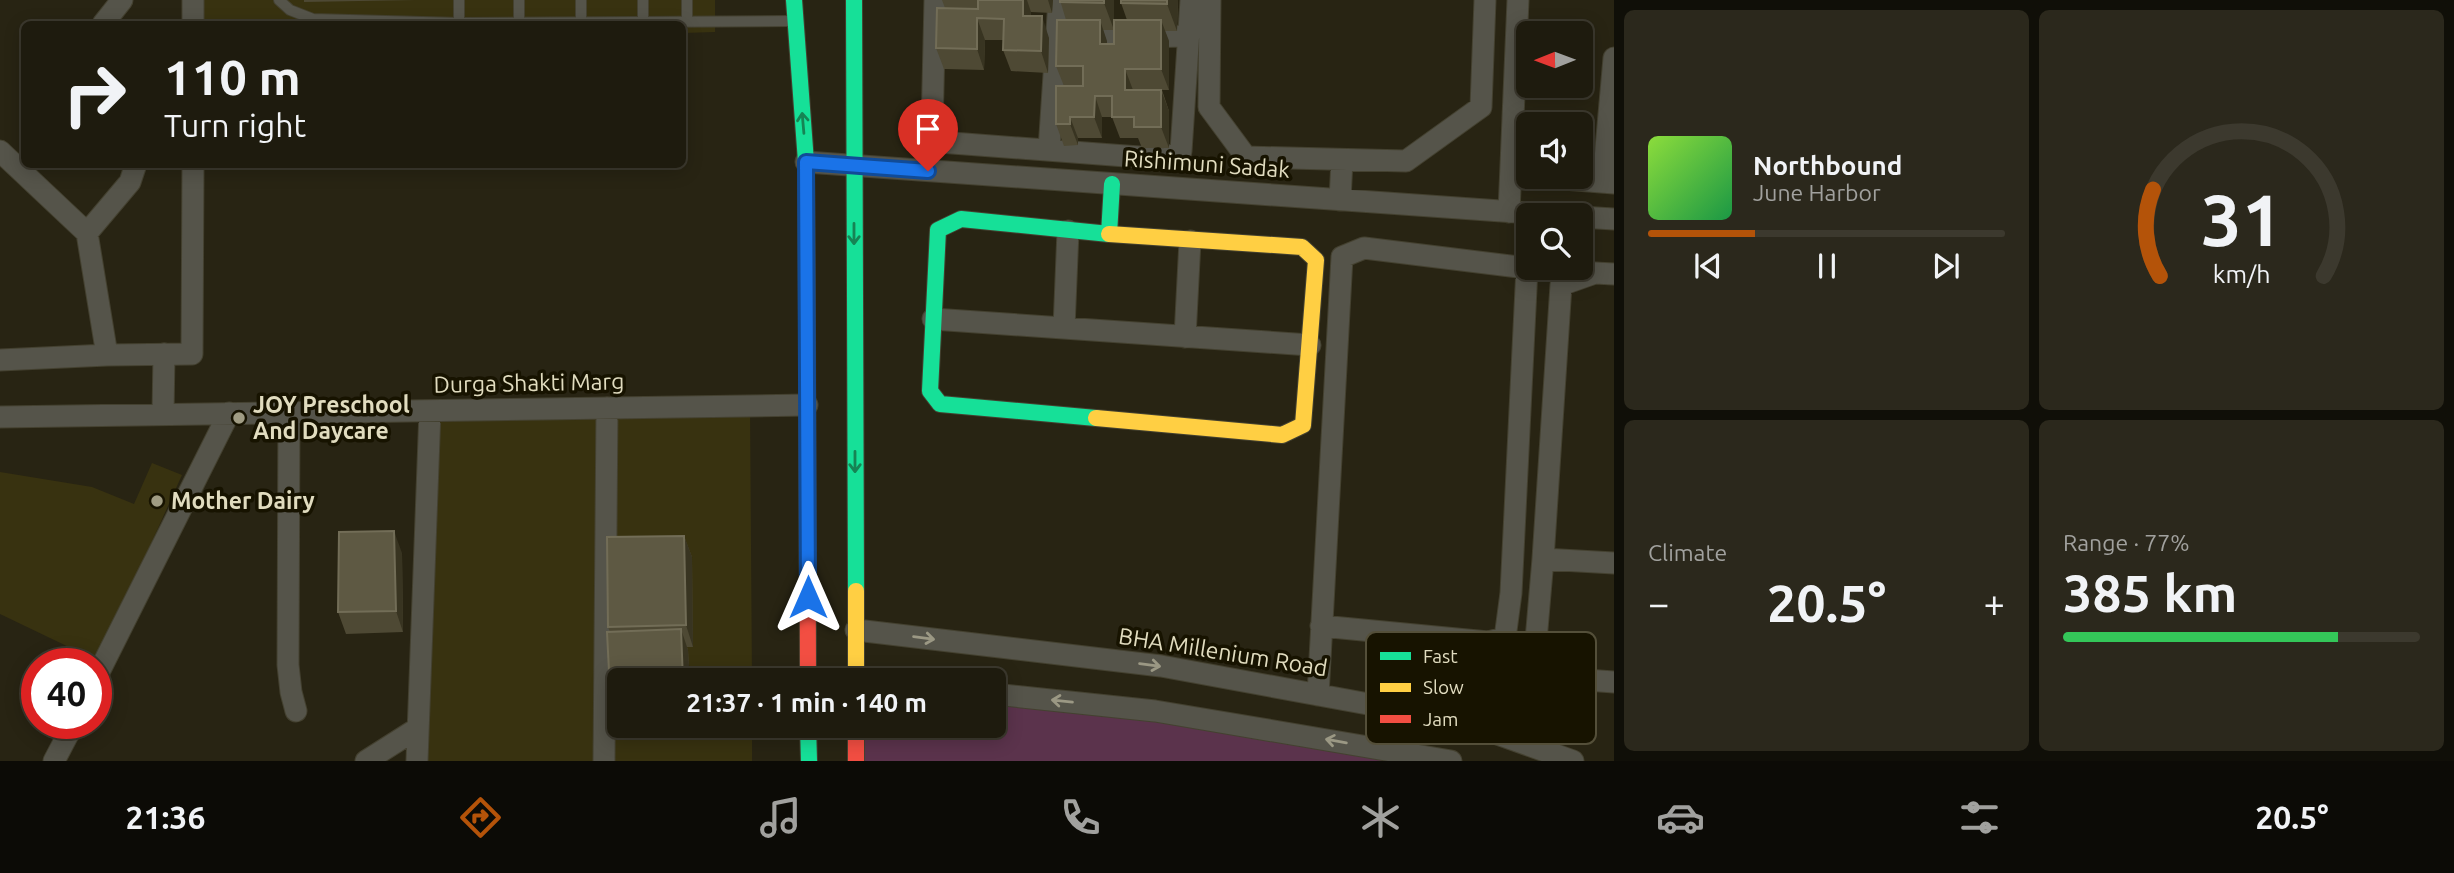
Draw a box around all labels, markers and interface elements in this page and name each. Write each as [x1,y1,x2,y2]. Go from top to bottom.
north arrow [1516,21,1592,98]
map controls [1516,21,1593,280]
icon: right [49,49,140,140]
text: 110 m [164,49,301,104]
pin [898,99,958,171]
text: Turn right [164,107,306,143]
icon: arrive [909,110,947,148]
one-way arrow [796,112,809,134]
button: sound [1516,112,1593,189]
street label: Rishimuni Sadak [1123,145,1291,182]
text: Northbound [1753,151,1902,180]
text: 31 [2200,179,2283,261]
text: June Harbor [1753,180,1881,205]
button: search [1516,203,1593,280]
one-way arrow [847,223,861,246]
icon: previous [1689,247,1727,285]
icon: pause [1808,247,1846,285]
icon: next [1927,247,1965,285]
text: km/h [2213,260,2270,288]
street label: Durga Shakti Marg [433,368,624,397]
place label: JOY Preschool And Daycare [253,392,410,443]
marker: JOY Preschool And Daycare [231,410,247,426]
one-way arrow [848,450,862,473]
place label: Mother Dairy [171,488,315,513]
marker: Mother Dairy [149,493,165,509]
text: Range · 77% [2063,530,2190,555]
text: Climate [1648,540,1727,565]
position arrow [771,560,845,634]
text: 385 km [2063,564,2237,622]
text: 20.5° [1767,574,1886,632]
text: − [1648,582,1669,624]
text: + [1984,582,2005,624]
street label: BHA Millenium Road [1117,623,1329,680]
one-way arrow [912,632,934,645]
legend [1366,632,1596,744]
text: Fast [1423,645,1458,667]
speed limit sign: 40 [21,648,112,739]
one-way arrow [1138,658,1160,671]
text: Slow [1423,676,1464,698]
text: 21:37 · 1 min · 140 m [686,688,927,717]
one-way arrow [1051,694,1074,707]
text: Jam [1423,708,1459,730]
one-way arrow [1325,734,1347,747]
icon: directions [456,793,505,842]
icon: music [756,793,805,842]
icon: phone [1056,793,1105,842]
icon: climate [1356,793,1405,842]
icon: car [1656,793,1705,842]
icon: filters [1955,793,2004,842]
text: 21:36 [125,799,205,835]
text: 20.5° [2255,799,2328,835]

